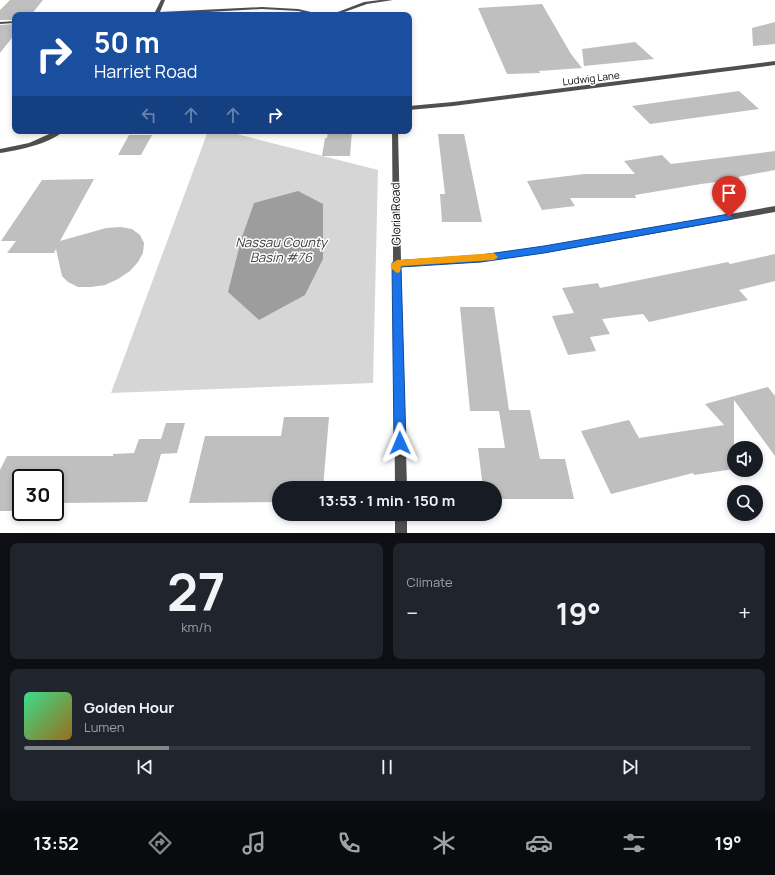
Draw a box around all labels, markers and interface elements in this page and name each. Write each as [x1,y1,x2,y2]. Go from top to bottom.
text: 50 m [94,23,160,61]
icon: right [28,28,80,80]
text: Harriet Road [94,59,198,83]
street label: Ludwig Lane [562,68,620,88]
icon: left [138,104,160,126]
icon: ahead [180,104,202,126]
icon: ahead [222,104,244,126]
icon: right [264,104,286,126]
pin [712,176,746,217]
street label: Gloria Road [386,182,405,246]
icon: arrive [718,182,740,204]
water label: Nassau County Basin #76 [235,233,329,266]
position arrow [379,422,421,464]
map controls [727,441,763,521]
button: sound [727,441,763,477]
speed limit sign: 30 [12,469,64,521]
button: search [727,485,763,521]
text: 13:53 · 1 min · 150 m [319,490,455,511]
text: 27 [167,556,226,627]
text: Climate [407,573,453,591]
text: 19° [556,593,601,634]
text: − [407,598,418,628]
text: + [738,598,751,628]
text: km/h [181,618,211,636]
text: Golden Hour [84,697,174,718]
text: Lumen [84,718,124,736]
icon: previous [134,756,156,778]
icon: pause [376,756,398,778]
icon: next [619,756,641,778]
icon: directions [146,829,174,857]
icon: music [240,829,268,857]
icon: phone [335,829,363,857]
icon: climate [430,829,458,857]
icon: car [525,829,553,857]
icon: filters [620,829,648,857]
text: 13:52 [33,831,79,855]
text: 19° [714,831,742,855]

